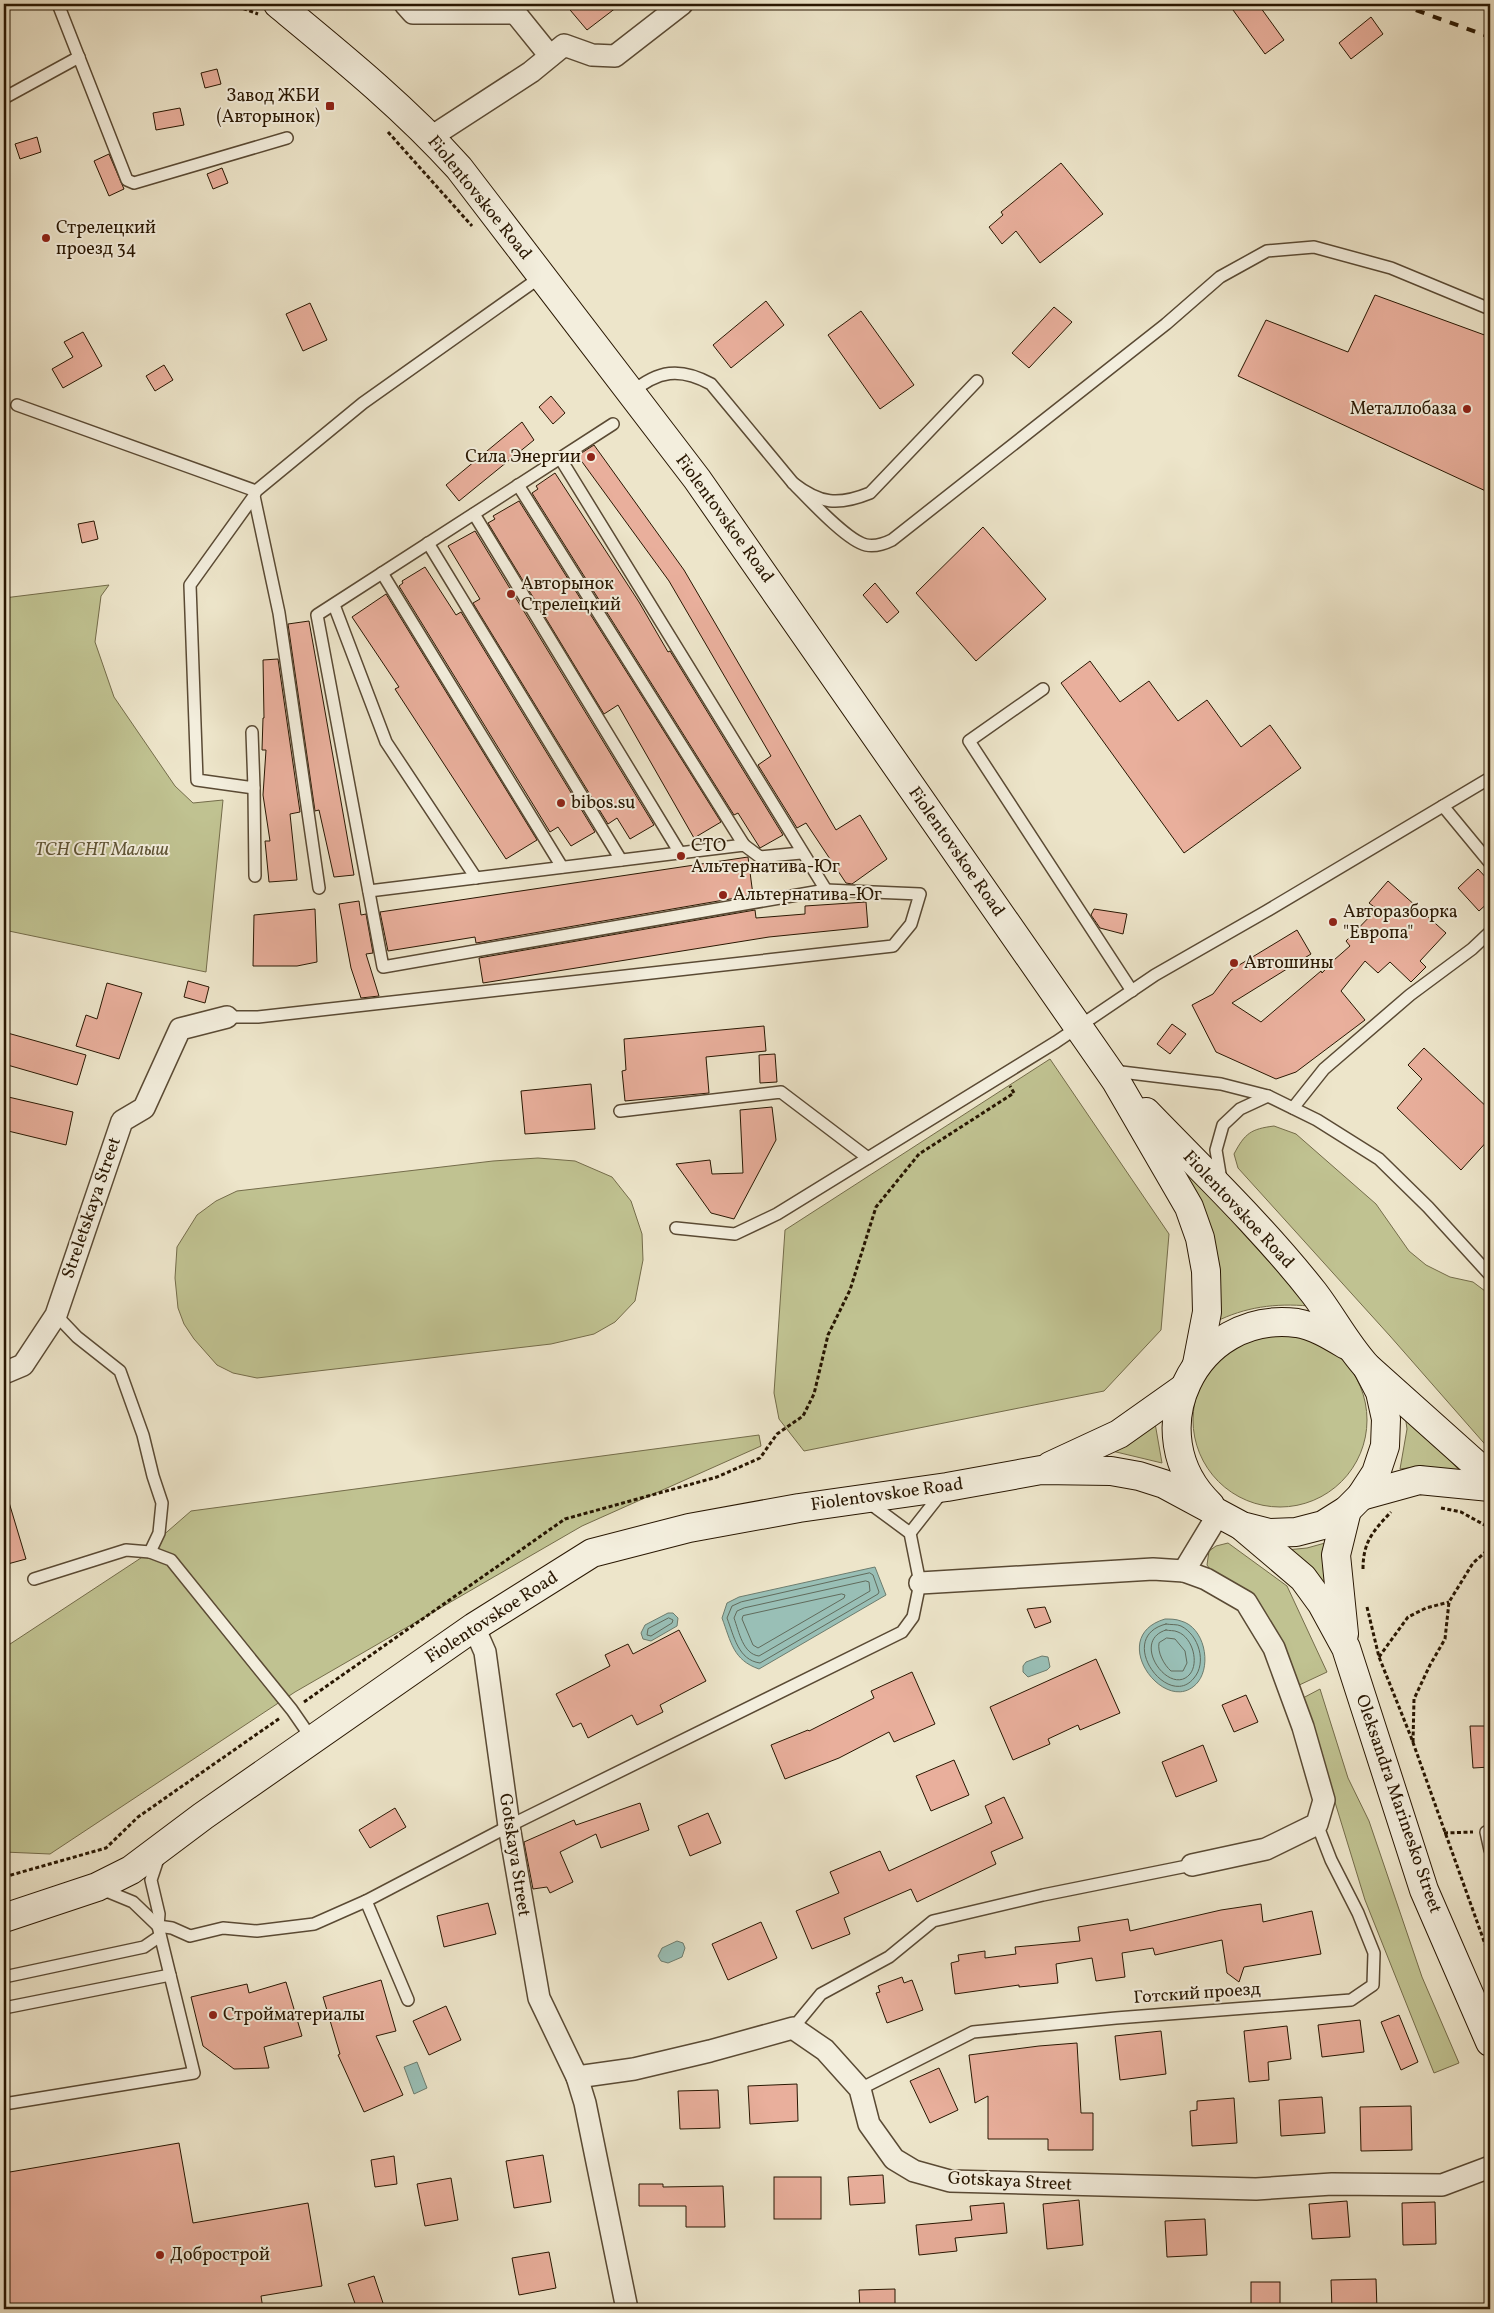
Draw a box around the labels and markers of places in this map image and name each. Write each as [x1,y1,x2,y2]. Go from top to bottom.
place label: Завод ЖБИ (Авторынок) [217,84,320,130]
marker: Завод ЖБИ (Авторынок) [324,100,336,112]
place label: Стрелецкий проезд 34 [56,216,156,262]
marker: Стрелецкий проезд 34 [40,232,52,244]
place label: Металлобаза [1350,397,1457,422]
marker: Металлобаза [1461,403,1473,415]
place label: Сила Энергии [465,445,581,470]
marker: Сила Энергии [585,451,597,463]
place label: Авторынок Стрелецкий [521,572,621,618]
marker: Авторынок Стрелецкий [505,588,517,600]
place label: bibos.su [571,791,636,816]
marker: bibos.su [555,797,567,809]
place label: СТО Альтернатива-Юг [691,834,840,880]
marker: СТО Альтернатива-Юг [675,850,687,862]
place label: Альтернатива-Юг [733,883,882,908]
marker: Альтернатива-Юг [717,889,729,901]
place label: Авторазборка "Европа" [1343,900,1458,946]
marker: Авторазборка "Европа" [1327,916,1339,928]
place label: Автошины [1244,951,1334,976]
marker: Автошины [1228,957,1240,969]
place label: Стройматериалы [223,2003,365,2028]
marker: Стройматериалы [207,2009,219,2021]
place label: Добрострой [170,2243,270,2268]
marker: Добрострой [154,2249,166,2261]

